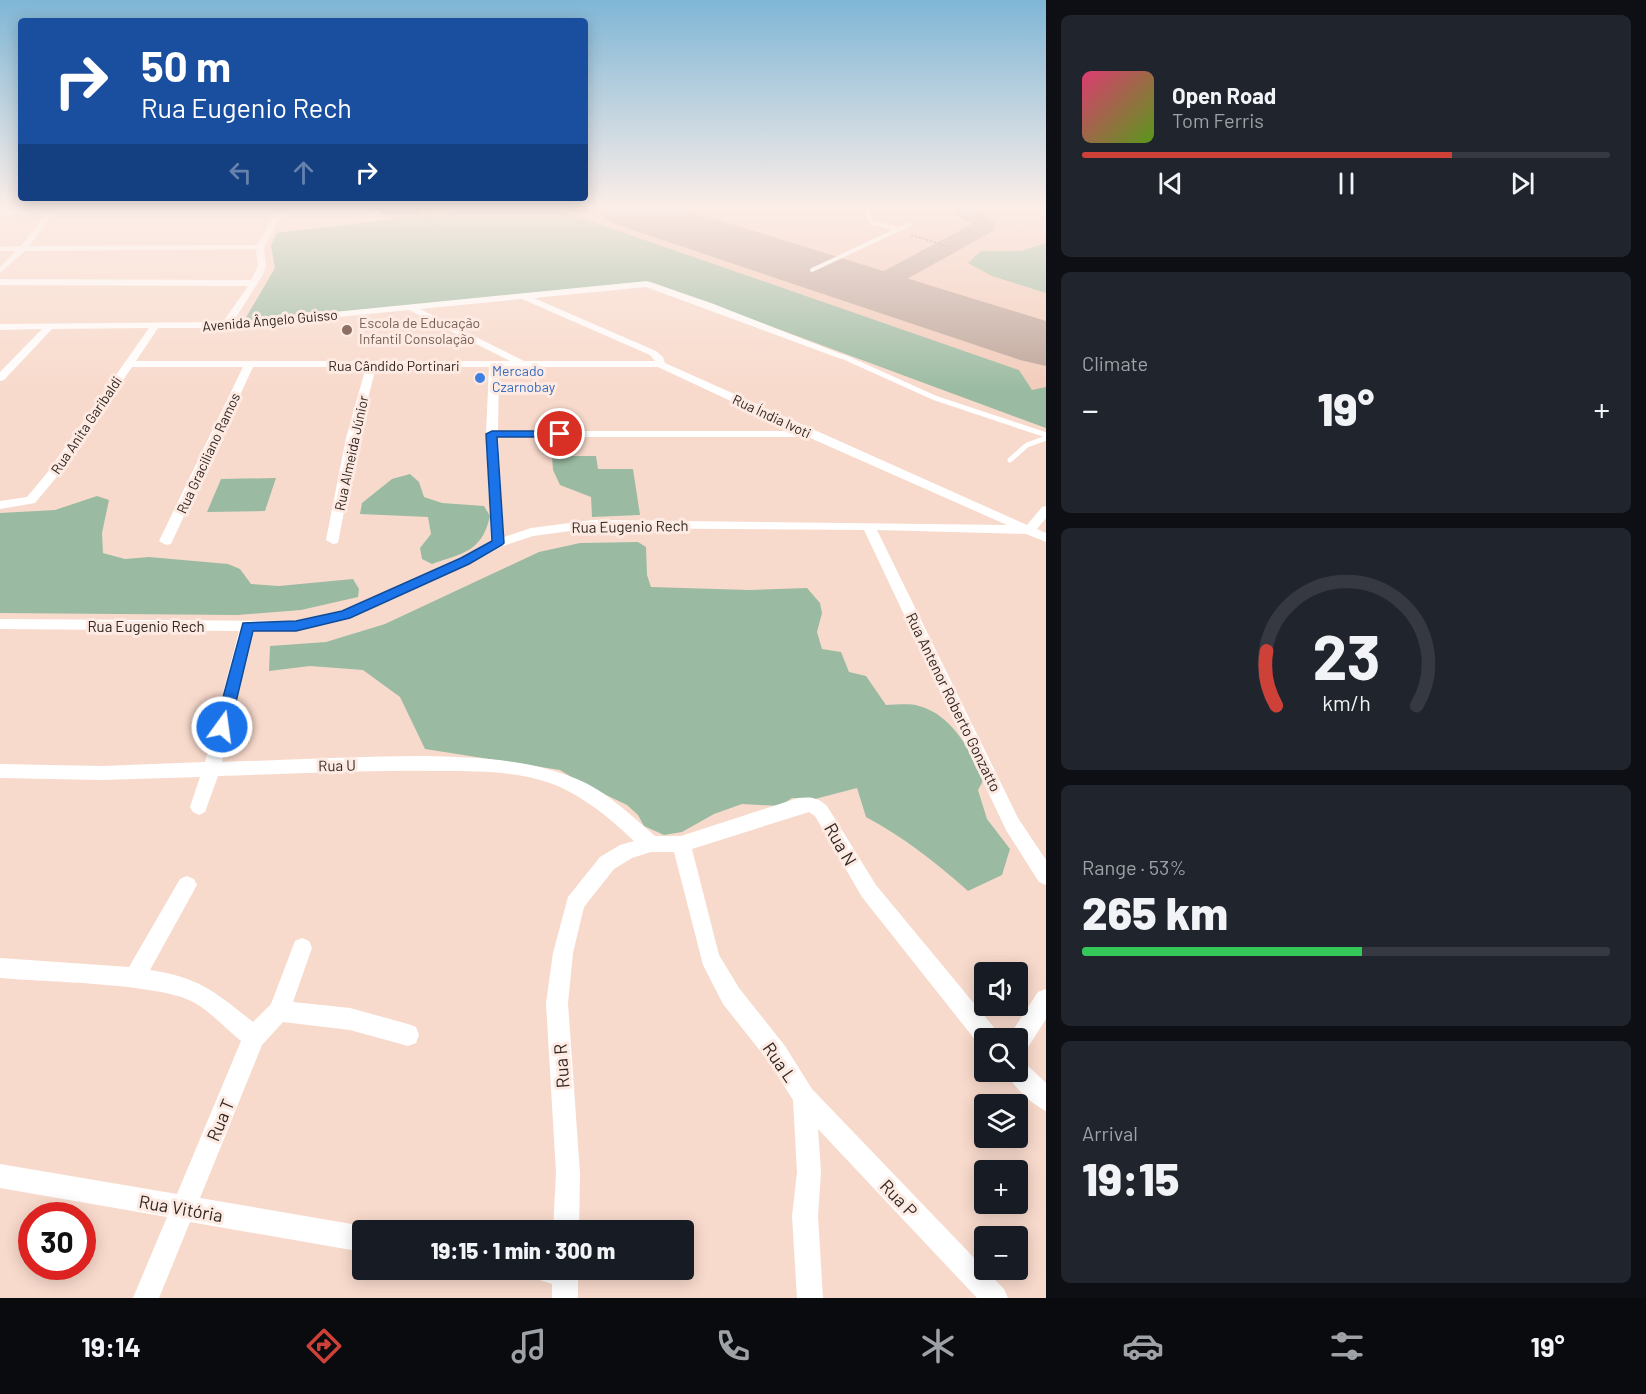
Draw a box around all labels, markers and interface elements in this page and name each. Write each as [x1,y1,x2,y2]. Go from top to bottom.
text: 50 m [141,40,231,90]
icon: right [42,42,120,120]
text: Open Road [1172,82,1276,108]
text: Rua Eugenio Rech [141,91,352,123]
text: Tom Ferris [1172,108,1264,132]
icon: left [224,156,257,189]
icon: ahead [287,156,320,189]
icon: right [350,156,383,189]
icon: previous [1154,167,1187,200]
icon: pause [1330,167,1363,200]
icon: next [1506,167,1539,200]
street label: Avenida Ângelo Guisso [202,306,338,334]
place label: Escola de Educação Infantil Consolação [359,314,480,347]
marker: Escola de Educação Infantil Consolação [340,323,354,337]
text: Climate [1082,351,1148,375]
street label: Rua Cândido Portinari [328,357,460,374]
place label: Mercado Czarnobay [492,362,556,395]
marker: Mercado Czarnobay [473,371,487,385]
street label: Rua Anita Garibaldi [47,373,125,477]
text: 19° [1318,381,1374,435]
text: − [1082,389,1099,429]
text: + [1594,389,1610,429]
street label: Rua Graciliano Ramos [173,390,244,516]
street label: Rua Índia Ivoti [730,390,814,442]
street label: Rua Almeida Júnior [330,394,372,512]
pin [534,408,585,459]
icon: arrive [543,417,576,450]
street label: Rua Eugenio Rech [571,516,689,536]
street label: Rua Antenor Roberto Gonzatto [903,610,1005,794]
street label: Rua Eugenio Rech [87,617,205,635]
text: 23 [1312,618,1380,692]
text: km/h [1322,690,1370,715]
position arrow [190,695,254,759]
street label: Rua U [318,756,356,774]
street label: Rua N [820,819,862,869]
text: Range · 53% [1082,855,1186,879]
text: 265 km [1082,885,1228,939]
map controls [974,962,1028,1280]
button: sound [974,962,1028,1016]
button: search [974,1028,1028,1082]
street label: Rua L [758,1038,802,1086]
street label: Rua R [548,1043,574,1089]
button: layers [974,1094,1028,1148]
street label: Rua T [201,1096,239,1144]
text: Arrival [1082,1121,1138,1145]
text: 19:15 [1082,1151,1179,1205]
button: + [974,1160,1028,1214]
street label: Rua P [876,1174,922,1222]
street label: Rua Vitória [137,1190,225,1226]
speed limit sign: 30 [18,1202,96,1280]
button: − [974,1226,1028,1280]
text: 19:15 · 1 min · 300 m [431,1237,615,1263]
icon: directions [303,1325,345,1367]
icon: music [508,1325,550,1367]
icon: phone [712,1325,754,1367]
icon: climate [917,1325,959,1367]
icon: car [1122,1325,1164,1367]
icon: filters [1326,1325,1368,1367]
text: 19:14 [81,1330,141,1362]
text: 19° [1531,1330,1565,1362]

